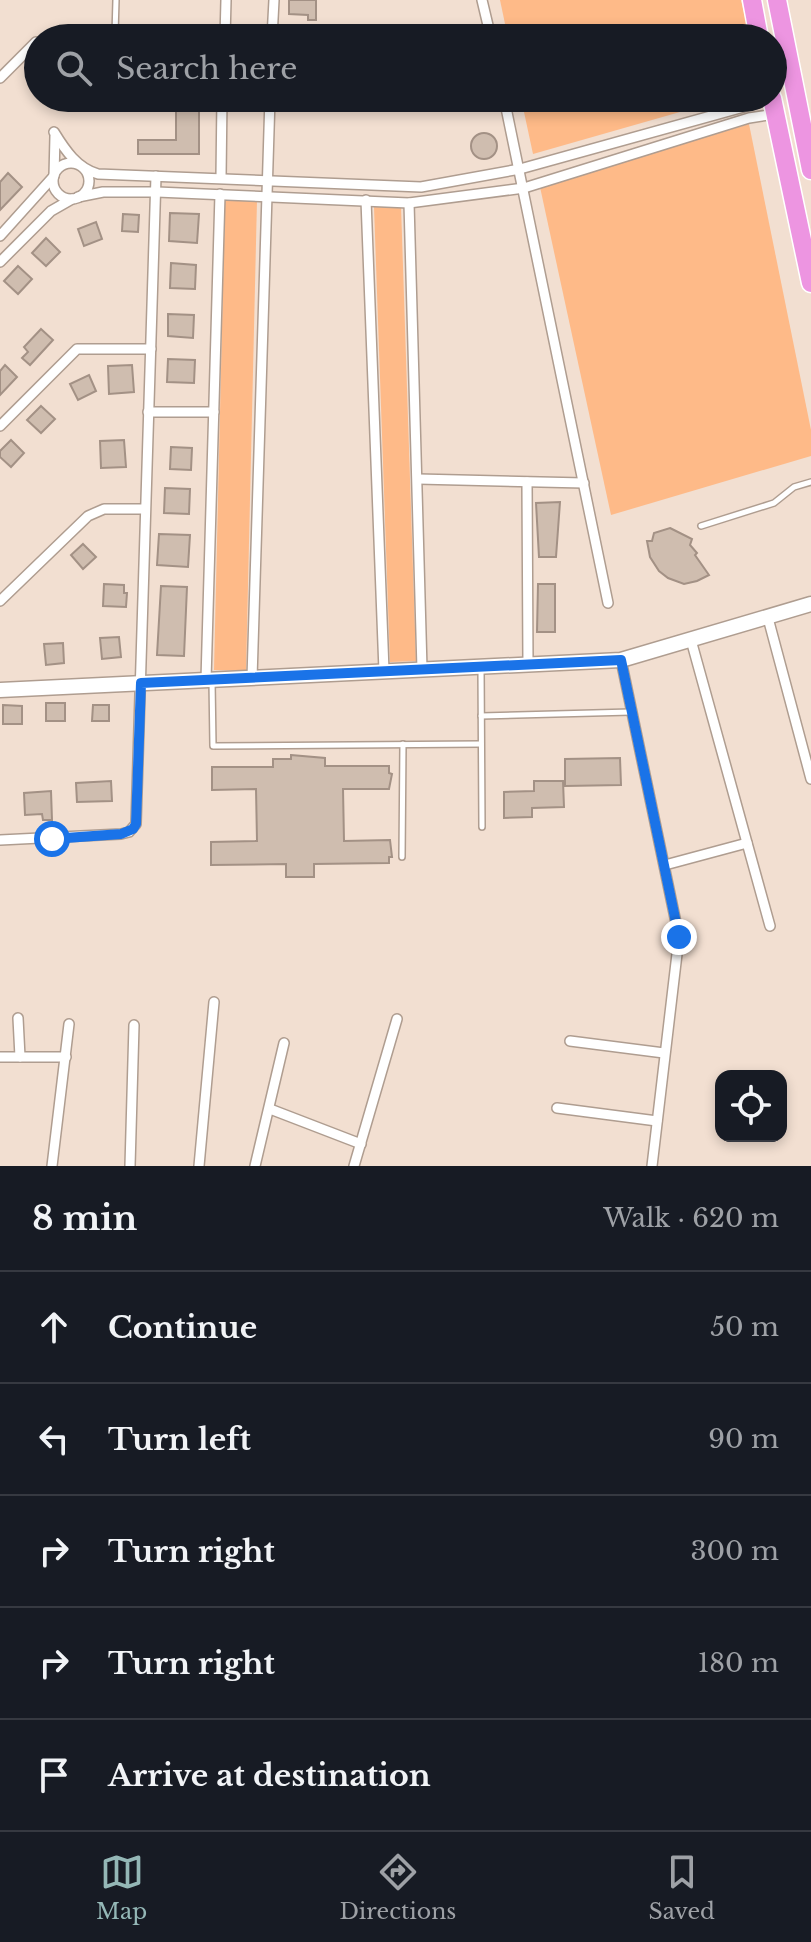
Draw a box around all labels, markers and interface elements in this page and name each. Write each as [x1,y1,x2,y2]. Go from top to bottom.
search box [24,24,787,112]
icon: search [52,46,96,90]
text: Search here [116,50,297,87]
route start [34,821,70,857]
route end [661,919,697,955]
map controls [715,1070,787,1142]
button: locate [715,1070,787,1142]
text: 8 min [32,1197,137,1239]
text: Walk · 620 m [603,1202,779,1234]
icon: ahead [32,1305,76,1349]
text: Continue [108,1309,257,1346]
text: 50 m [710,1311,779,1343]
icon: left [32,1417,76,1461]
text: Turn left [108,1421,251,1458]
text: 90 m [708,1423,779,1455]
icon: right [32,1529,76,1573]
text: Turn right [108,1533,275,1570]
text: 300 m [690,1535,779,1567]
icon: right [32,1641,76,1685]
text: Turn right [108,1645,275,1682]
text: 180 m [698,1647,779,1679]
icon: arrive [32,1753,76,1797]
text: Arrive at destination [108,1757,431,1794]
tab: Map [96,1850,147,1925]
tab: Directions [339,1850,456,1925]
tab: Saved [649,1850,715,1925]

